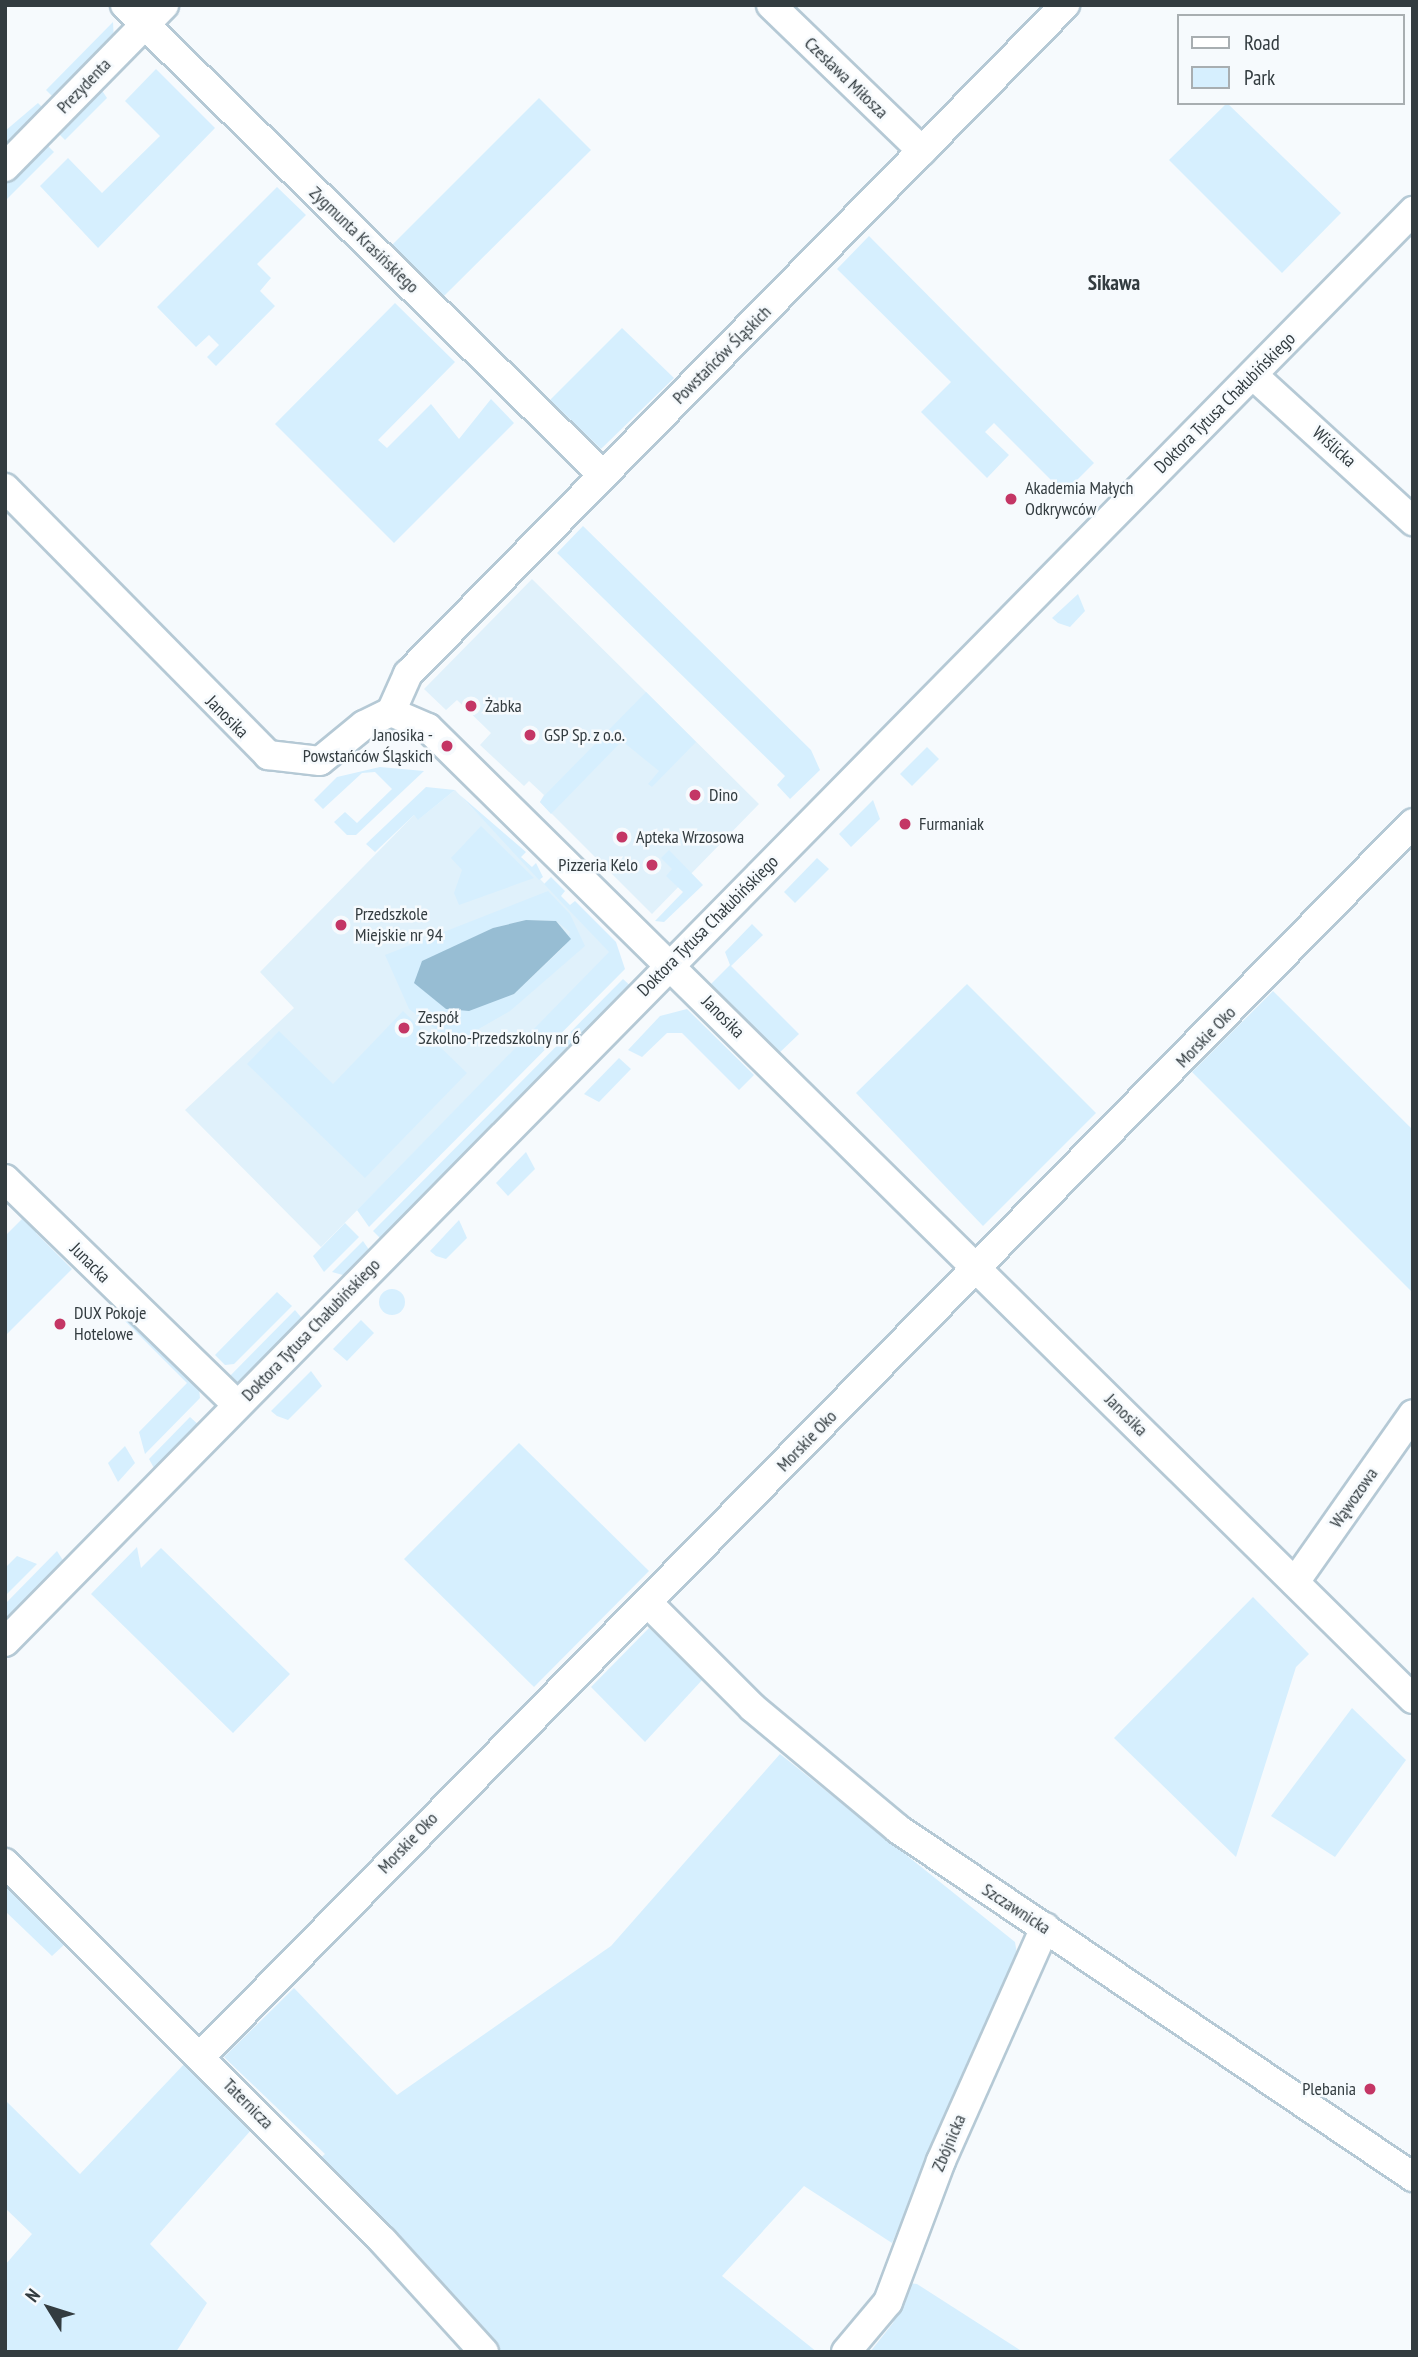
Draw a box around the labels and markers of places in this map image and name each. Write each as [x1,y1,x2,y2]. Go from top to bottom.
place label: Akademia Małych Odkrywców [1025,478,1134,520]
marker: Akademia Małych Odkrywców [1003,491,1019,507]
place label: Żabka [485,695,522,717]
marker: Żabka [463,698,479,714]
place label: GSP Sp. z o.o. [544,724,627,746]
place label: Janosika - Powstańców Śląskich [302,725,433,768]
marker: GSP Sp. z o.o. [522,727,538,743]
marker: Janosika - Powstańców Śląskich [439,738,455,754]
place label: Dino [709,784,738,806]
marker: Dino [687,787,703,803]
place label: Furmaniak [919,813,984,835]
marker: Furmaniak [897,816,913,832]
place label: Apteka Wrzosowa [636,826,745,848]
marker: Apteka Wrzosowa [614,829,630,845]
place label: Pizzeria Kelo [558,854,638,876]
marker: Pizzeria Kelo [644,857,660,873]
place label: Przedszkole Miejskie nr 94 [355,904,443,946]
marker: Przedszkole Miejskie nr 94 [333,917,349,933]
place label: Zespół Szkolno-Przedszkolny nr 6 [418,1007,581,1050]
marker: Zespół Szkolno-Przedszkolny nr 6 [396,1020,412,1036]
place label: DUX Pokoje Hotelowe [74,1303,147,1346]
marker: DUX Pokoje Hotelowe [52,1316,68,1332]
place label: Plebania [1302,2078,1356,2100]
marker: Plebania [1362,2081,1378,2097]

